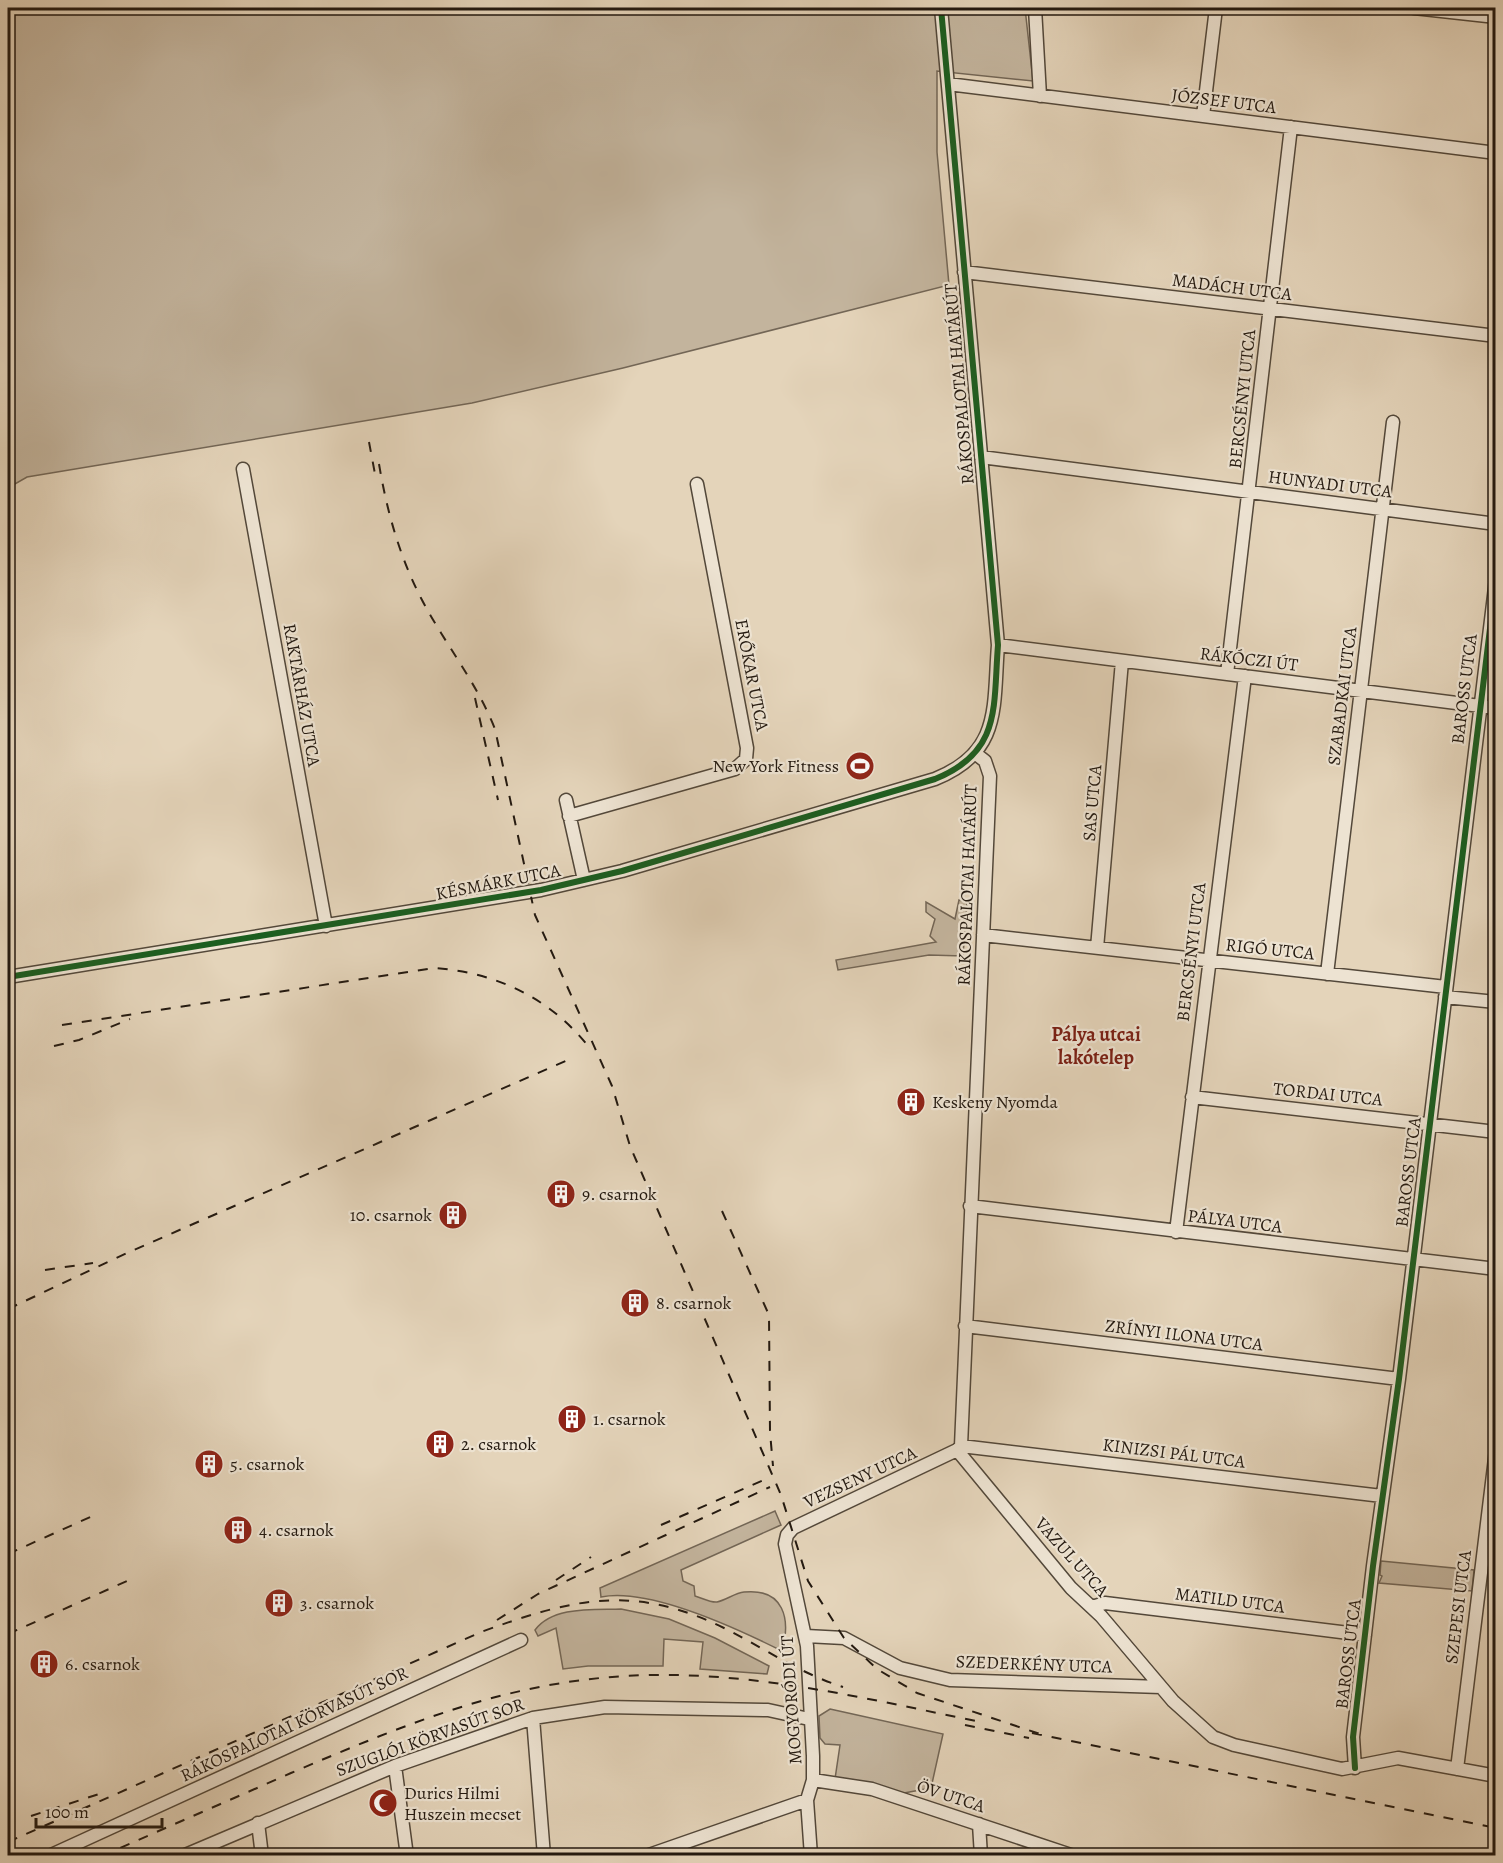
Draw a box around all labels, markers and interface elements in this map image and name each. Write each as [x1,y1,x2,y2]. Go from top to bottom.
street label: JÓZSEF UTCA [1170,83,1278,119]
street label: MADÁCH UTCA [1171,268,1294,306]
street label: RÁKOSPALOTAI HATÁRÚT [938,282,980,486]
street label: BERCSÉNYI UTCA [1223,328,1261,470]
street label: HUNYADI UTCA [1267,464,1394,504]
street label: ERŐKAR UTCA [729,617,775,734]
street label: RAKTÁRHÁZ UTCA [278,621,326,769]
street label: SZABADKAI UTCA [1322,625,1362,767]
street label: BAROSS UTCA [1445,632,1483,745]
street label: RÁKÓCZI ÚT [1199,641,1300,677]
sports icon: New York Fitness [844,750,876,782]
place label: New York Fitness [712,754,839,778]
street label: SAS UTCA [1077,763,1107,842]
street label: RÁKOSPALOTAI HATÁRÚT [951,784,983,986]
street label: KÉSMÁRK UTCA [433,858,563,906]
street label: BERCSÉNYI UTCA [1171,881,1211,1023]
street label: RIGÓ UTCA [1224,932,1316,966]
district label: Pálya utcai lakótelep [1051,1021,1141,1071]
street label: TORDAI UTCA [1272,1076,1384,1112]
building icon: Keskeny Nyomda [895,1086,927,1118]
place label: Keskeny Nyomda [932,1090,1059,1114]
street label: BAROSS UTCA [1389,1115,1427,1228]
building icon: 9. csarnok [545,1178,577,1210]
place label: 9. csarnok [582,1182,657,1206]
building icon: 10. csarnok [437,1199,469,1231]
place label: 10. csarnok [350,1203,432,1227]
street label: PÁLYA UTCA [1186,1203,1284,1239]
building icon: 8. csarnok [619,1287,651,1319]
place label: 8. csarnok [656,1291,731,1315]
street label: ZRÍNYI ILONA UTCA [1104,1313,1265,1357]
building icon: 1. csarnok [556,1403,588,1435]
place label: 1. csarnok [593,1407,666,1431]
building icon: 2. csarnok [424,1428,456,1460]
place label: 2. csarnok [461,1432,536,1456]
street label: KINIZSI PÁL UTCA [1101,1432,1247,1474]
street label: VEZSENY UTCA [799,1440,921,1514]
building icon: 5. csarnok [193,1448,225,1480]
place label: 5. csarnok [230,1452,304,1476]
street label: VAZUL UTCA [1029,1511,1115,1602]
building icon: 4. csarnok [222,1514,254,1546]
place label: 4. csarnok [259,1518,334,1542]
street label: SZEPESI UTCA [1439,1548,1477,1665]
street label: MATILD UTCA [1174,1581,1287,1619]
building icon: 3. csarnok [263,1587,295,1619]
place label: 3. csarnok [300,1591,374,1615]
street label: BAROSS UTCA [1329,1597,1367,1710]
street label: MOGYORÓDI ÚT [775,1634,807,1765]
building icon: 6. csarnok [28,1648,60,1680]
street label: SZEDERKÉNY UTCA [955,1649,1113,1679]
place label: 6. csarnok [65,1652,140,1676]
street label: RÁKOSPALOTAI KÖRVASÚT SOR [176,1661,412,1787]
street label: SZUGLÓI KÖRVASÚT SOR [333,1692,527,1782]
street label: ÖV UTCA [914,1774,989,1818]
place label: Durics Hilmi Huszein mecset [404,1781,521,1826]
mosque icon: Durics Hilmi Huszein mecset [367,1787,399,1819]
scale bar [36,1791,162,1829]
text: 100 m [45,1800,89,1824]

